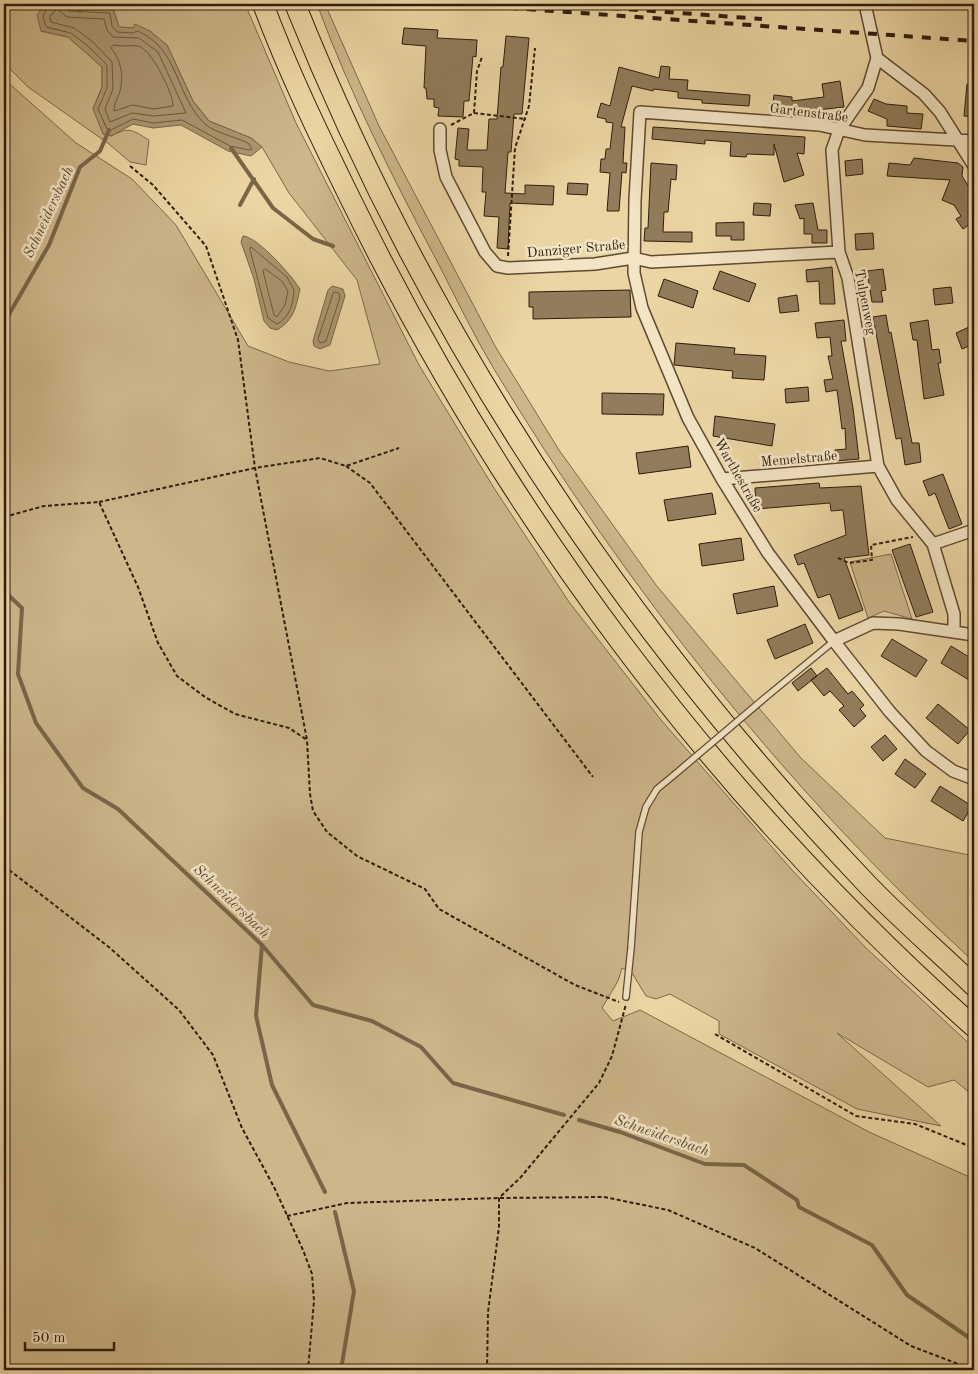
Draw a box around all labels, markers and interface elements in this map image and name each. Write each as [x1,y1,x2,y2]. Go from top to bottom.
street label: Gartenstraße [769,101,849,125]
water label: Schneidersbach [22,164,77,261]
street label: Danziger Straße [526,238,626,260]
street label: Tulpenweg [852,268,878,337]
street label: Warthestraße [711,436,765,515]
street label: Memelstraße [760,449,838,469]
water label: Schneidersbach [190,862,272,942]
water label: Schneidersbach [612,1113,711,1160]
scale bar [25,1319,114,1351]
text: 50 m [32,1331,66,1346]

